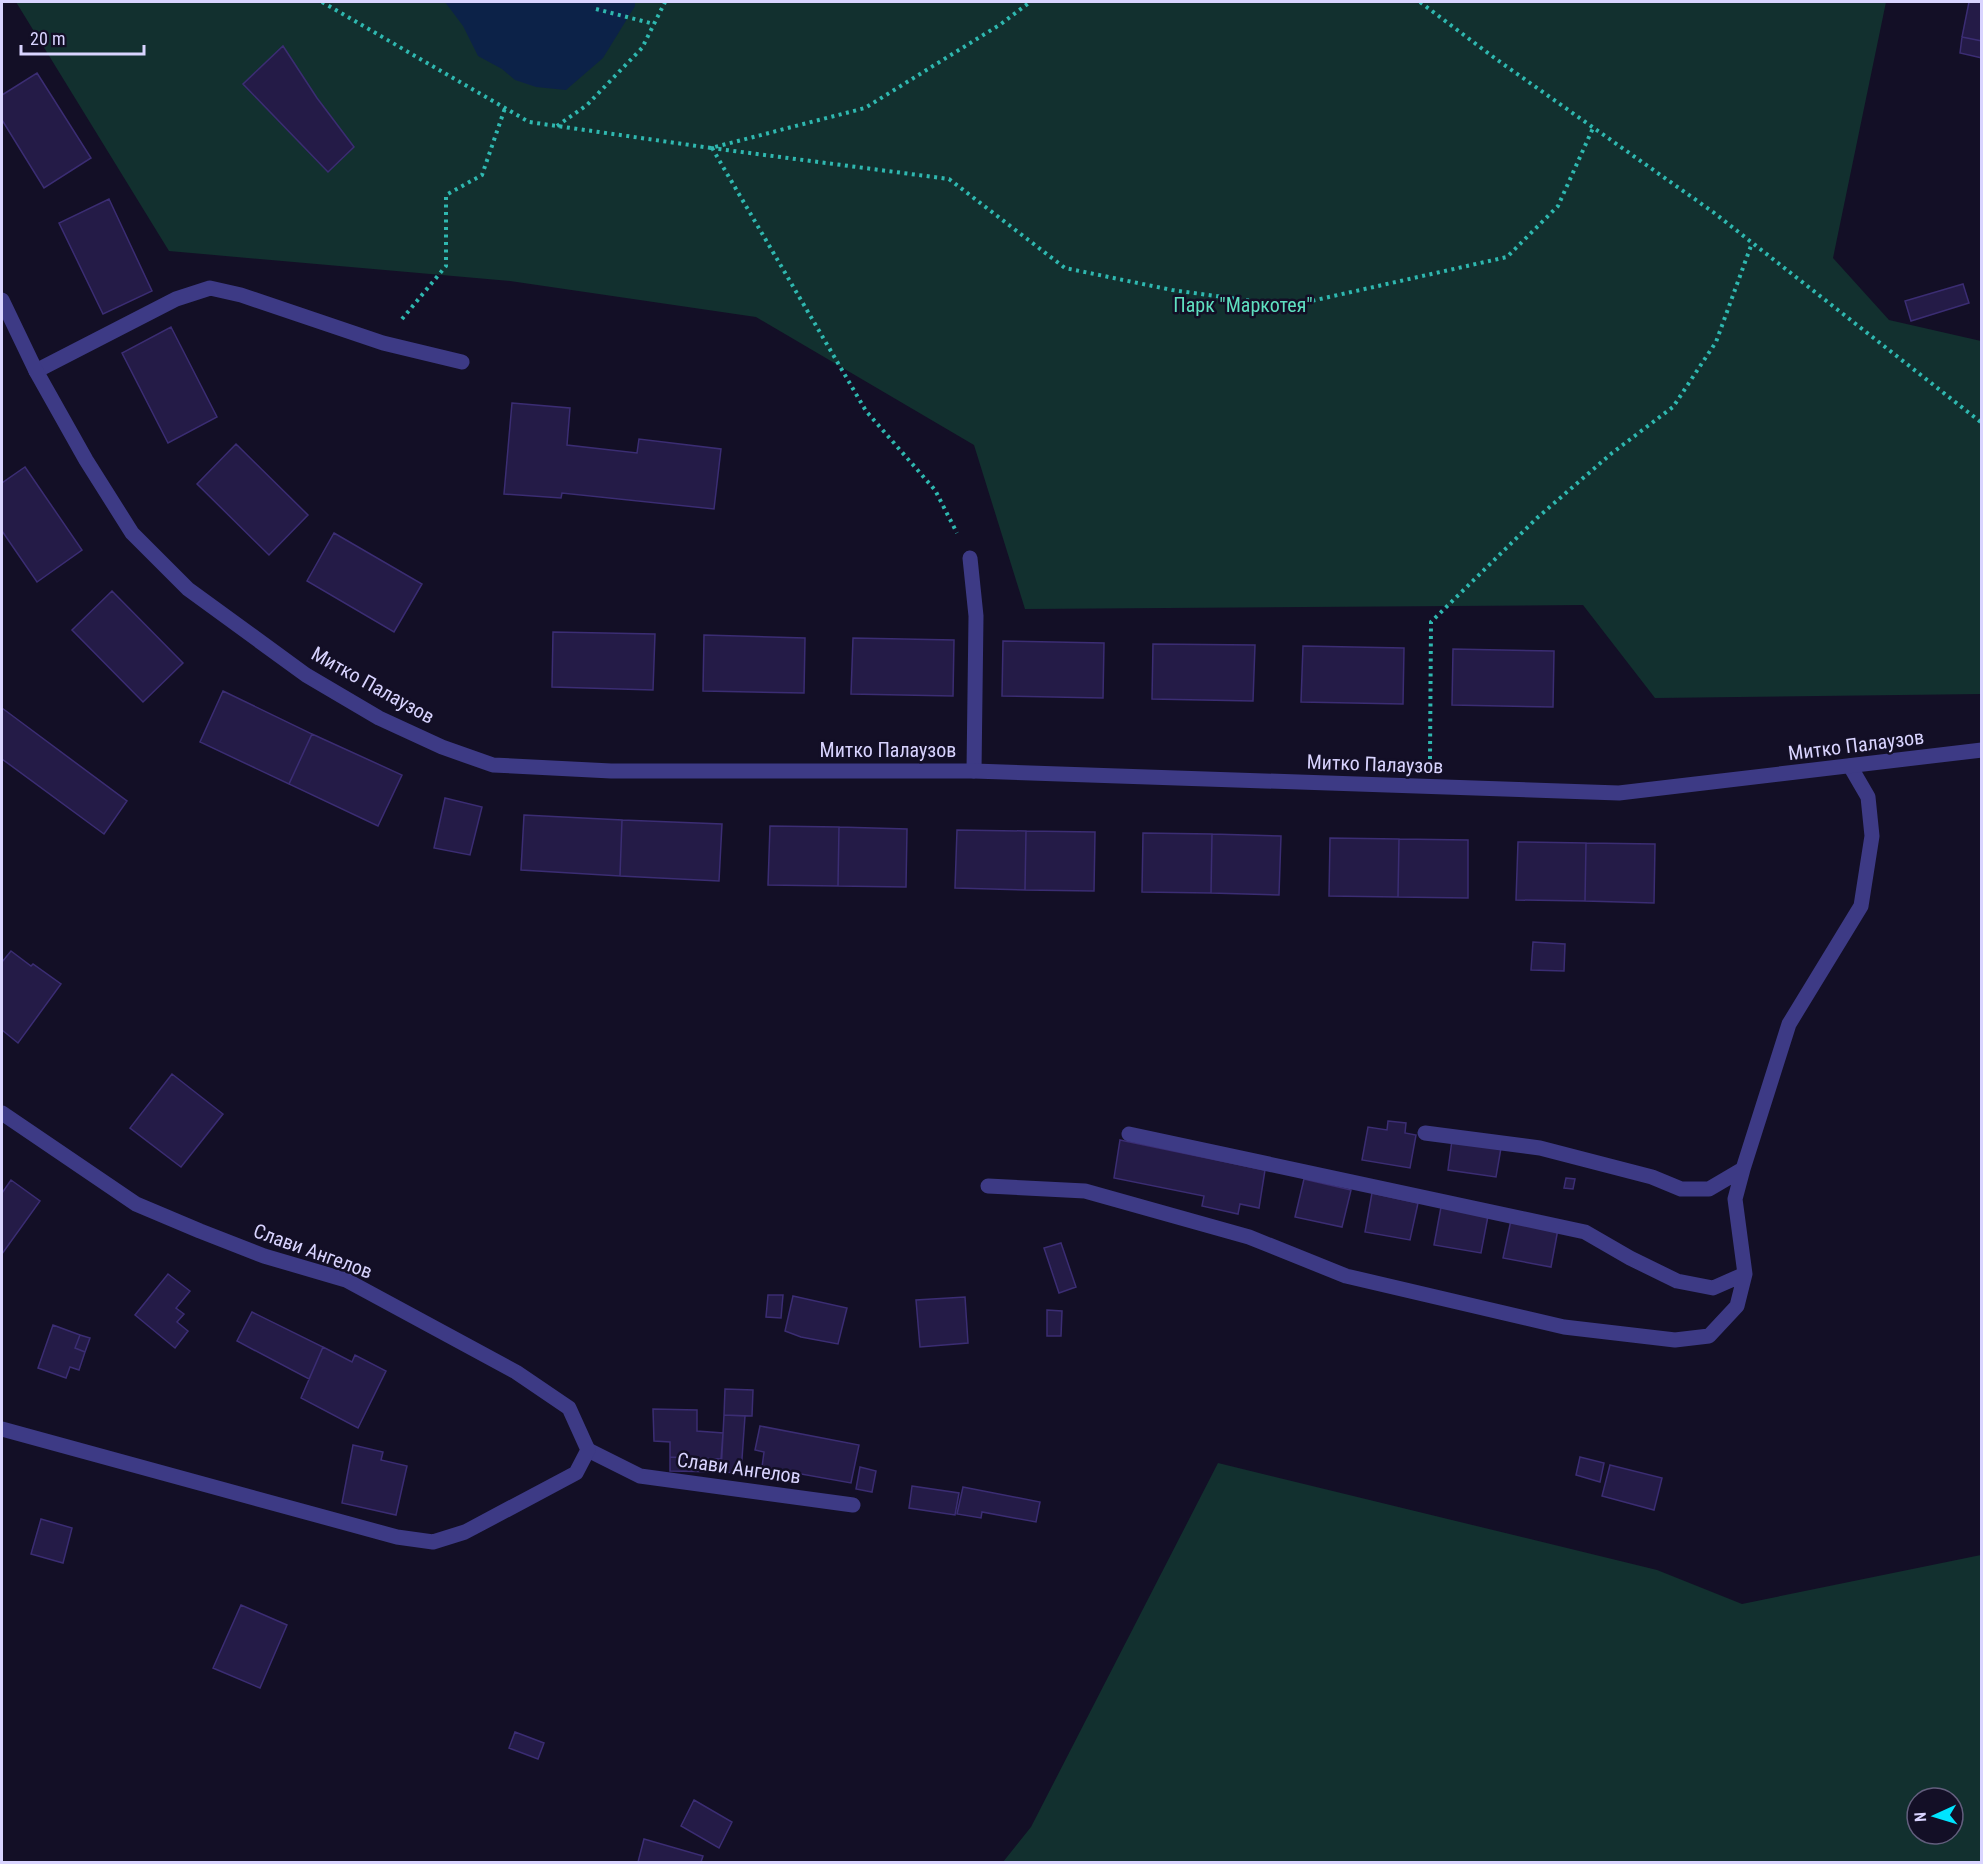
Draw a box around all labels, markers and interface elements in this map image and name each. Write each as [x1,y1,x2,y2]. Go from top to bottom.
scale bar [21,18,144,56]
text: 20 m [30,28,65,49]
park label: Парк "Маркотея" [1173,293,1313,317]
street label: Митко Палаузов [307,641,439,729]
street label: Митко Палаузов [1787,725,1925,765]
street label: Митко Палаузов [820,738,956,762]
street label: Митко Палаузов [1306,750,1444,778]
street label: Слави Ангелов [250,1218,376,1284]
street label: Слави Ангелов [676,1447,802,1489]
north arrow [1905,1786,1965,1846]
text: N [1911,1811,1930,1823]

